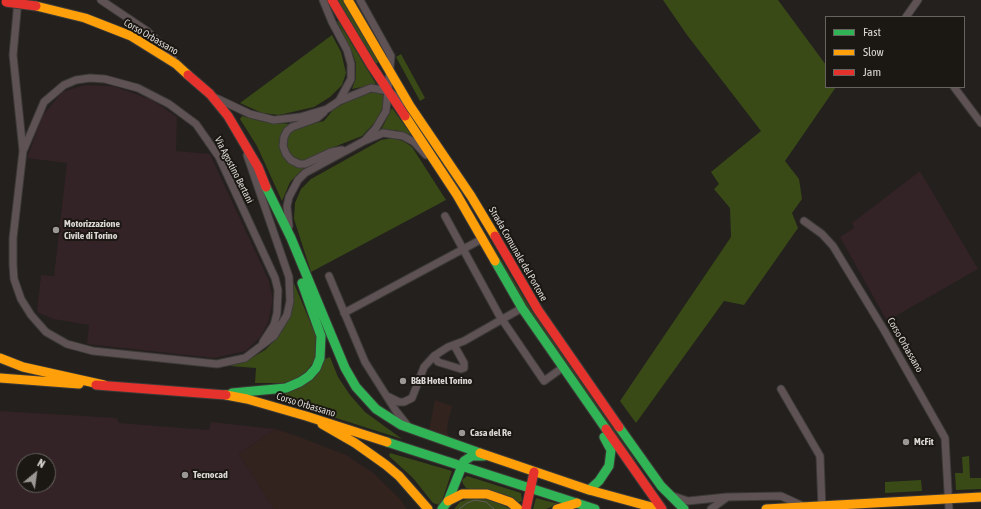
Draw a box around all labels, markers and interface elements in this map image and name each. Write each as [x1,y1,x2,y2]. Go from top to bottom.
legend [825,16,965,88]
street label: Corso Orbassano [122,17,180,57]
text: Fast [863,25,881,39]
text: Slow [863,45,884,59]
text: Jam [863,65,881,79]
street label: Via Agostino Bertani [212,135,256,205]
street label: Strada Comunale del Portone [486,205,550,303]
place label: Motorizzazione Civile di Torino [64,218,120,242]
marker: Motorizzazione Civile di Torino [51,225,61,235]
street label: Corso Orbassano [885,316,925,374]
place label: B&B Hotel Torino [411,375,472,387]
marker: B&B Hotel Torino [398,376,408,386]
street label: Corso Orbassano [275,390,337,420]
place label: Casa del Re [470,427,512,439]
marker: Casa del Re [457,428,467,438]
place label: McFit [914,436,934,448]
marker: McFit [901,437,911,447]
north arrow [16,453,56,493]
text: N [36,457,47,470]
place label: Tecnocad [193,469,228,481]
marker: Tecnocad [180,470,190,480]

